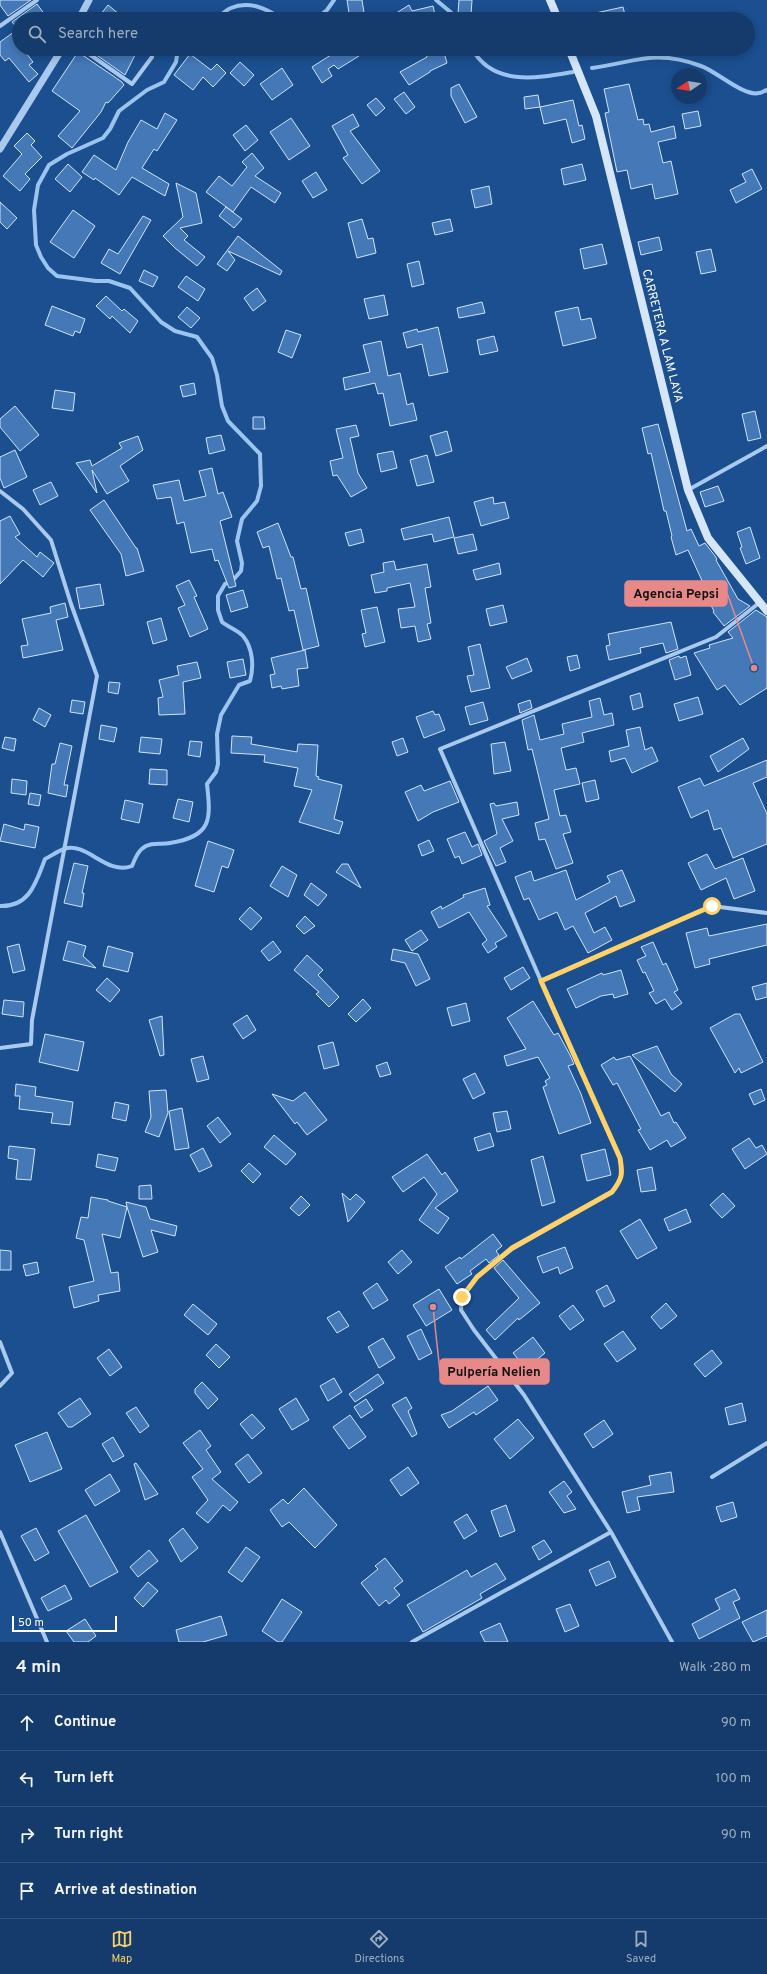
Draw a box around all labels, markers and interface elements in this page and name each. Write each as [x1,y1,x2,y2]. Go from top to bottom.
search box [12,12,755,56]
icon: search [26,23,48,45]
text: Search here [58,25,138,44]
north arrow [671,68,707,104]
street label: CARRETERA A LAM LAYA [638,268,686,404]
callout: Agencia Pepsi [625,581,727,606]
text: Agencia Pepsi [633,587,719,603]
route start [703,897,721,915]
route end [453,1288,471,1306]
callout: Pulpería Nelien [440,1359,549,1384]
text: Pulpería Nelien [447,1365,541,1381]
scale bar [12,1614,117,1633]
text: 50 m [18,1616,44,1630]
text: 4 min [16,1657,61,1679]
text: Walk · 280 m [679,1660,751,1676]
icon: ahead [16,1712,38,1734]
text: Continue [54,1713,116,1732]
text: 90 m [721,1715,751,1731]
icon: left [16,1768,38,1790]
text: Turn left [54,1769,114,1788]
text: 100 m [715,1771,751,1787]
icon: right [16,1824,38,1846]
text: Turn right [54,1825,123,1844]
text: 90 m [721,1827,751,1843]
icon: arrive [16,1880,38,1902]
text: Arrive at destination [54,1881,197,1900]
tab: Map [111,1928,133,1966]
tab: Directions [354,1928,404,1966]
tab: Saved [626,1928,656,1966]

